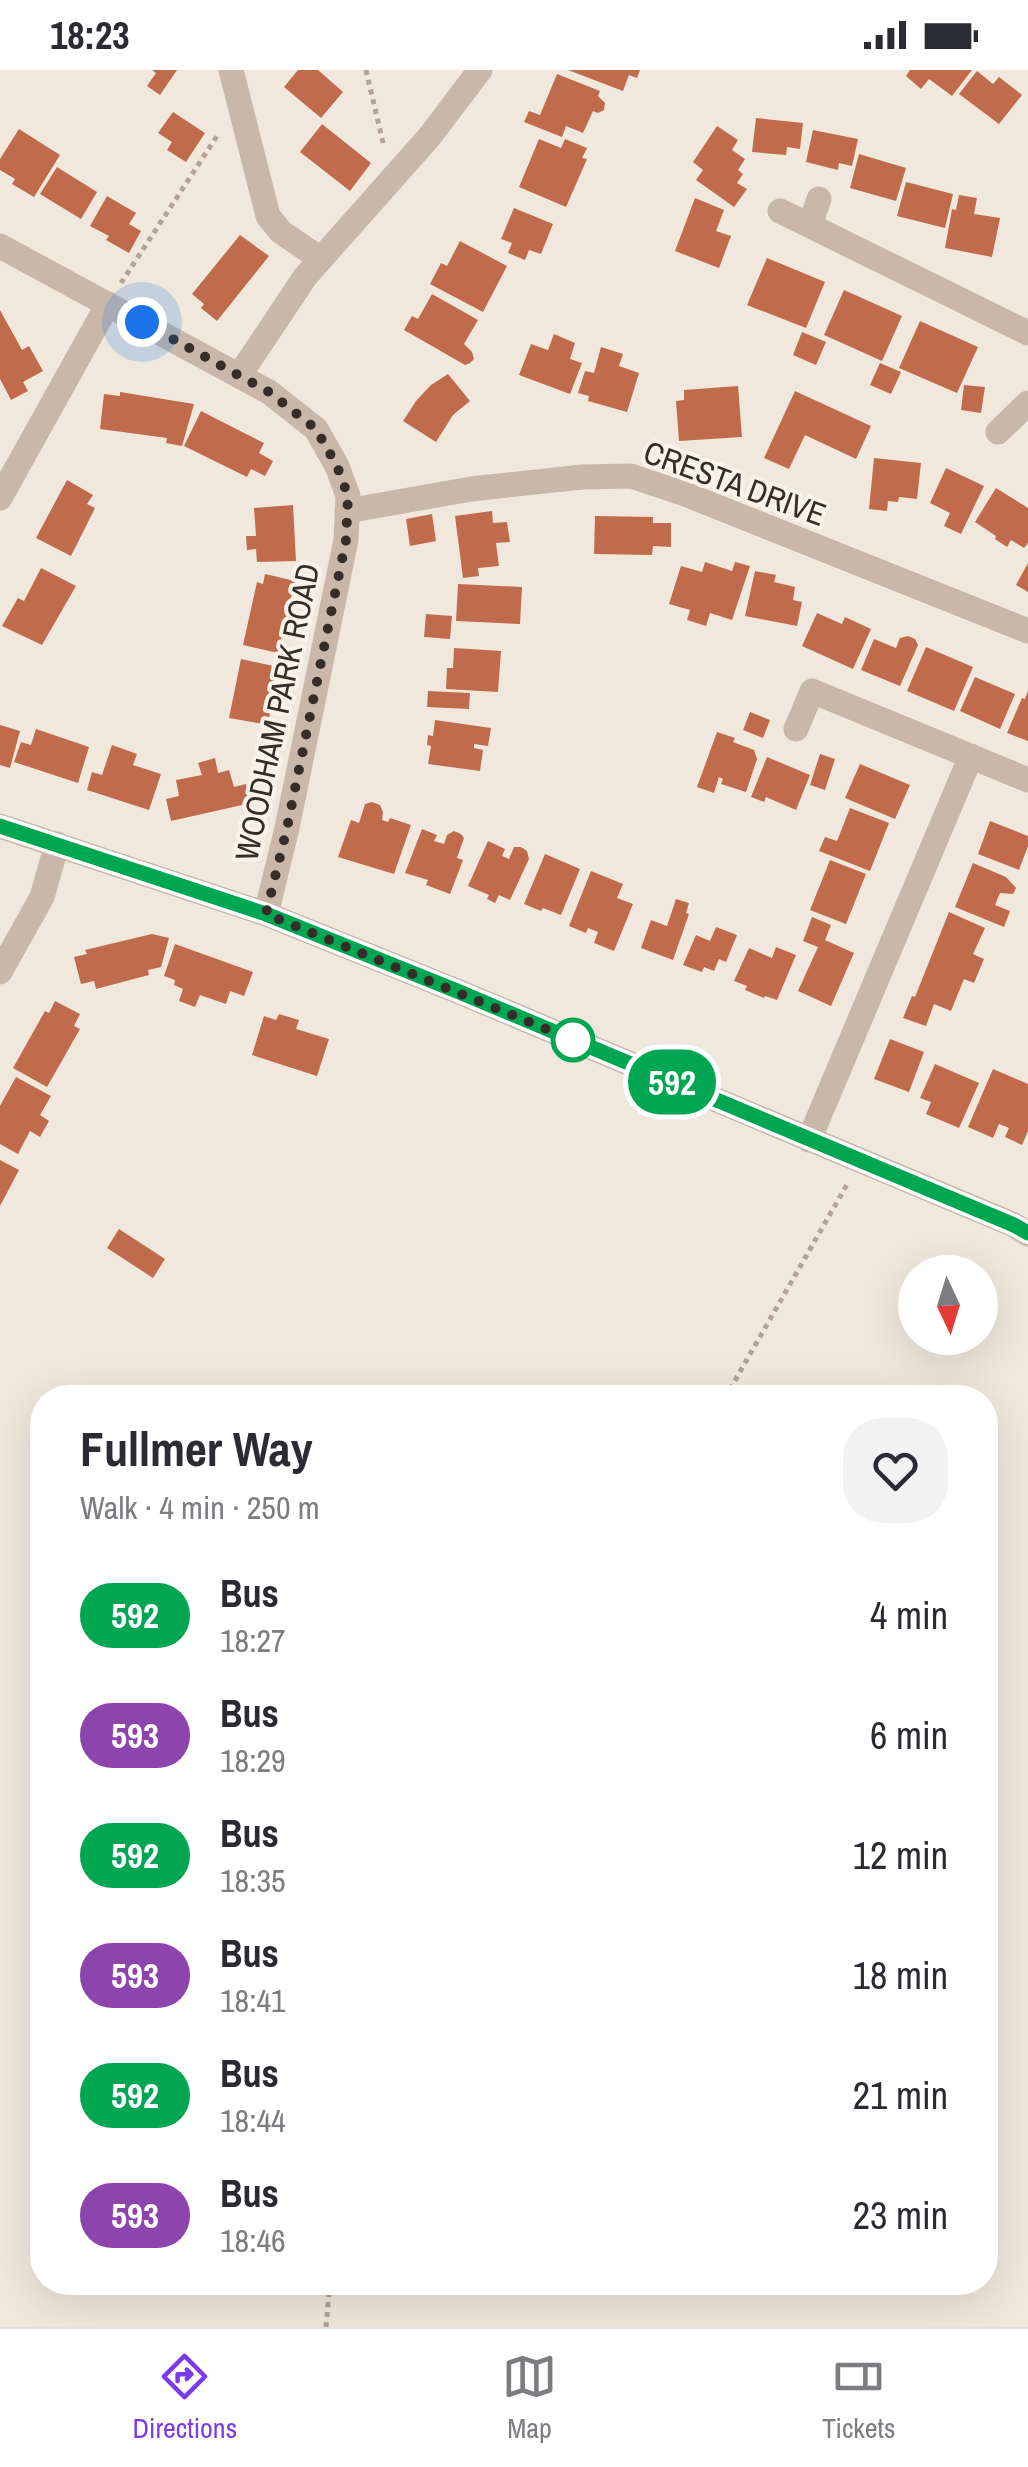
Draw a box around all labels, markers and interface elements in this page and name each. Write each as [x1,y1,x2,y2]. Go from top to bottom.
text: 18:23 [50,10,130,61]
your location [117,297,167,347]
street label: CRESTA DRIVE [638,430,832,536]
street label: WOODHAM PARK ROAD [224,559,330,865]
unlabelled marker [552,1019,594,1061]
line badge: 592 [614,1050,730,1114]
text: 592 [648,1059,696,1106]
north arrow [898,1255,998,1355]
map controls [898,1255,998,1355]
text: Fullmer Way [80,1416,313,1481]
button: heart [843,1418,948,1523]
text: Walk · 4 min · 250 m [80,1486,320,1529]
text: Bus [220,1568,279,1619]
text: 4 min [870,1590,948,1641]
text: 592 [111,1592,159,1639]
text: 18:27 [220,1619,286,1662]
text: Bus [220,1688,279,1739]
text: 6 min [870,1710,948,1761]
text: 593 [111,1712,159,1759]
text: 18:29 [220,1739,286,1782]
text: Bus [220,1808,279,1859]
text: 12 min [853,1830,948,1881]
text: 592 [111,1832,159,1879]
text: 18:35 [220,1859,286,1902]
text: Bus [220,1928,279,1979]
text: 18 min [853,1950,948,2001]
text: 593 [111,1952,159,1999]
text: 18:41 [220,1979,286,2022]
text: Bus [220,2048,279,2099]
text: 21 min [853,2070,948,2121]
text: 592 [111,2072,159,2119]
text: 18:44 [220,2099,286,2142]
text: Bus [220,2168,279,2219]
text: 23 min [853,2190,948,2241]
text: 593 [111,2192,159,2239]
text: 18:46 [220,2219,286,2262]
tab: Directions [132,2349,237,2447]
tab: Map [502,2349,557,2447]
tab: Tickets [822,2349,896,2447]

